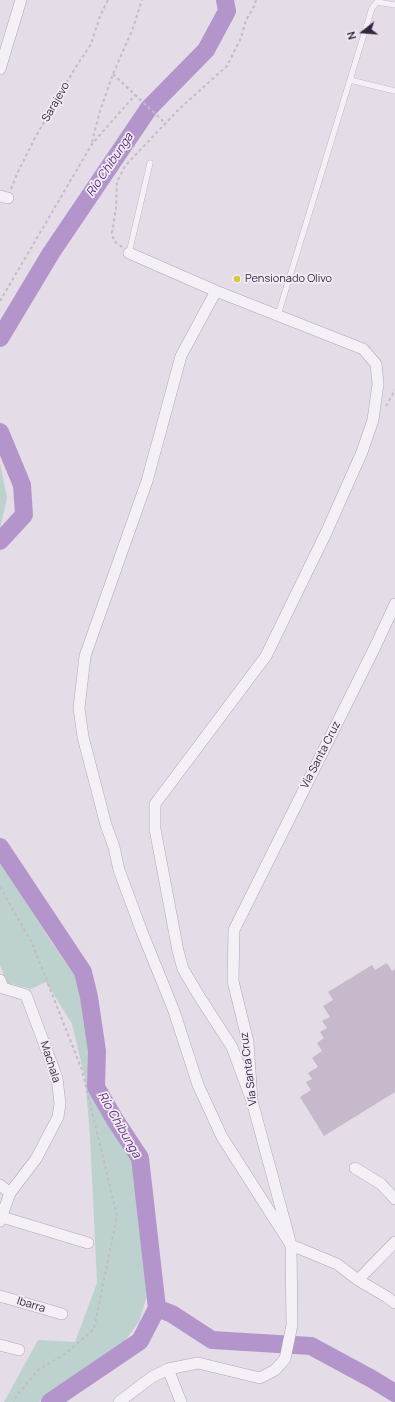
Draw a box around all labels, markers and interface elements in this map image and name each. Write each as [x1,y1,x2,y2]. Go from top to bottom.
north arrow [343,12,383,52]
text: N [343,30,359,42]
street label: Sarajevo [39,80,73,124]
water label: Río Chibunga [83,131,137,199]
place label: Pensionado Olivo [245,272,332,286]
marker: Pensionado Olivo [232,274,242,284]
street label: Vía Santa Cruz [298,719,344,791]
street label: Vía Santa Cruz [238,1032,260,1106]
street label: Machala [37,1040,63,1084]
water label: Río Chibunga [94,1090,144,1160]
street label: Ibarra [15,1294,47,1316]

